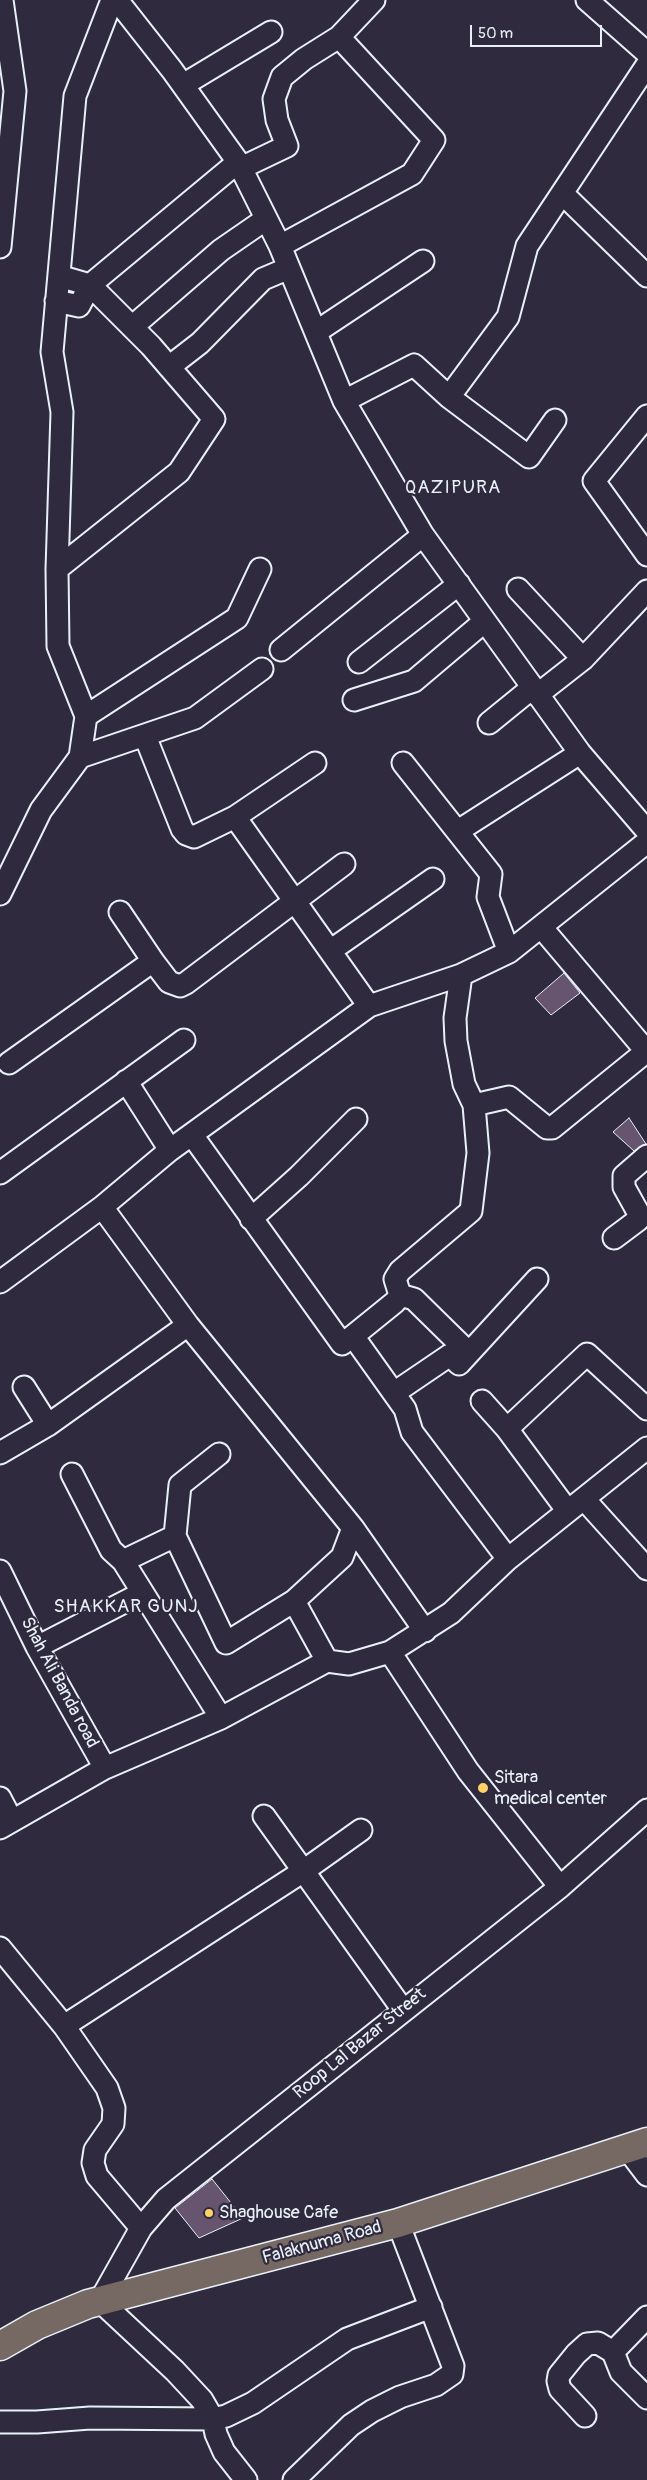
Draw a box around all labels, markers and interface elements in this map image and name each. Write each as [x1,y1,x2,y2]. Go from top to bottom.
scale bar [472,15,604,47]
text: 50 m [478,24,513,43]
district label: QAZIPURA [404,477,502,499]
district label: SHAKKAR GUNJ [52,1596,200,1618]
street label: Shah Ali Banda road [15,1614,103,1752]
place label: Sitara medical center [494,1767,607,1810]
marker: Sitara medical center [476,1781,490,1795]
street label: Roop Lal Bazar Street [289,1984,431,2104]
place label: Shaghouse Cafe [219,2202,338,2224]
marker: Shaghouse Cafe [203,2207,215,2219]
street label: Falaknuma Road [260,2217,384,2269]

